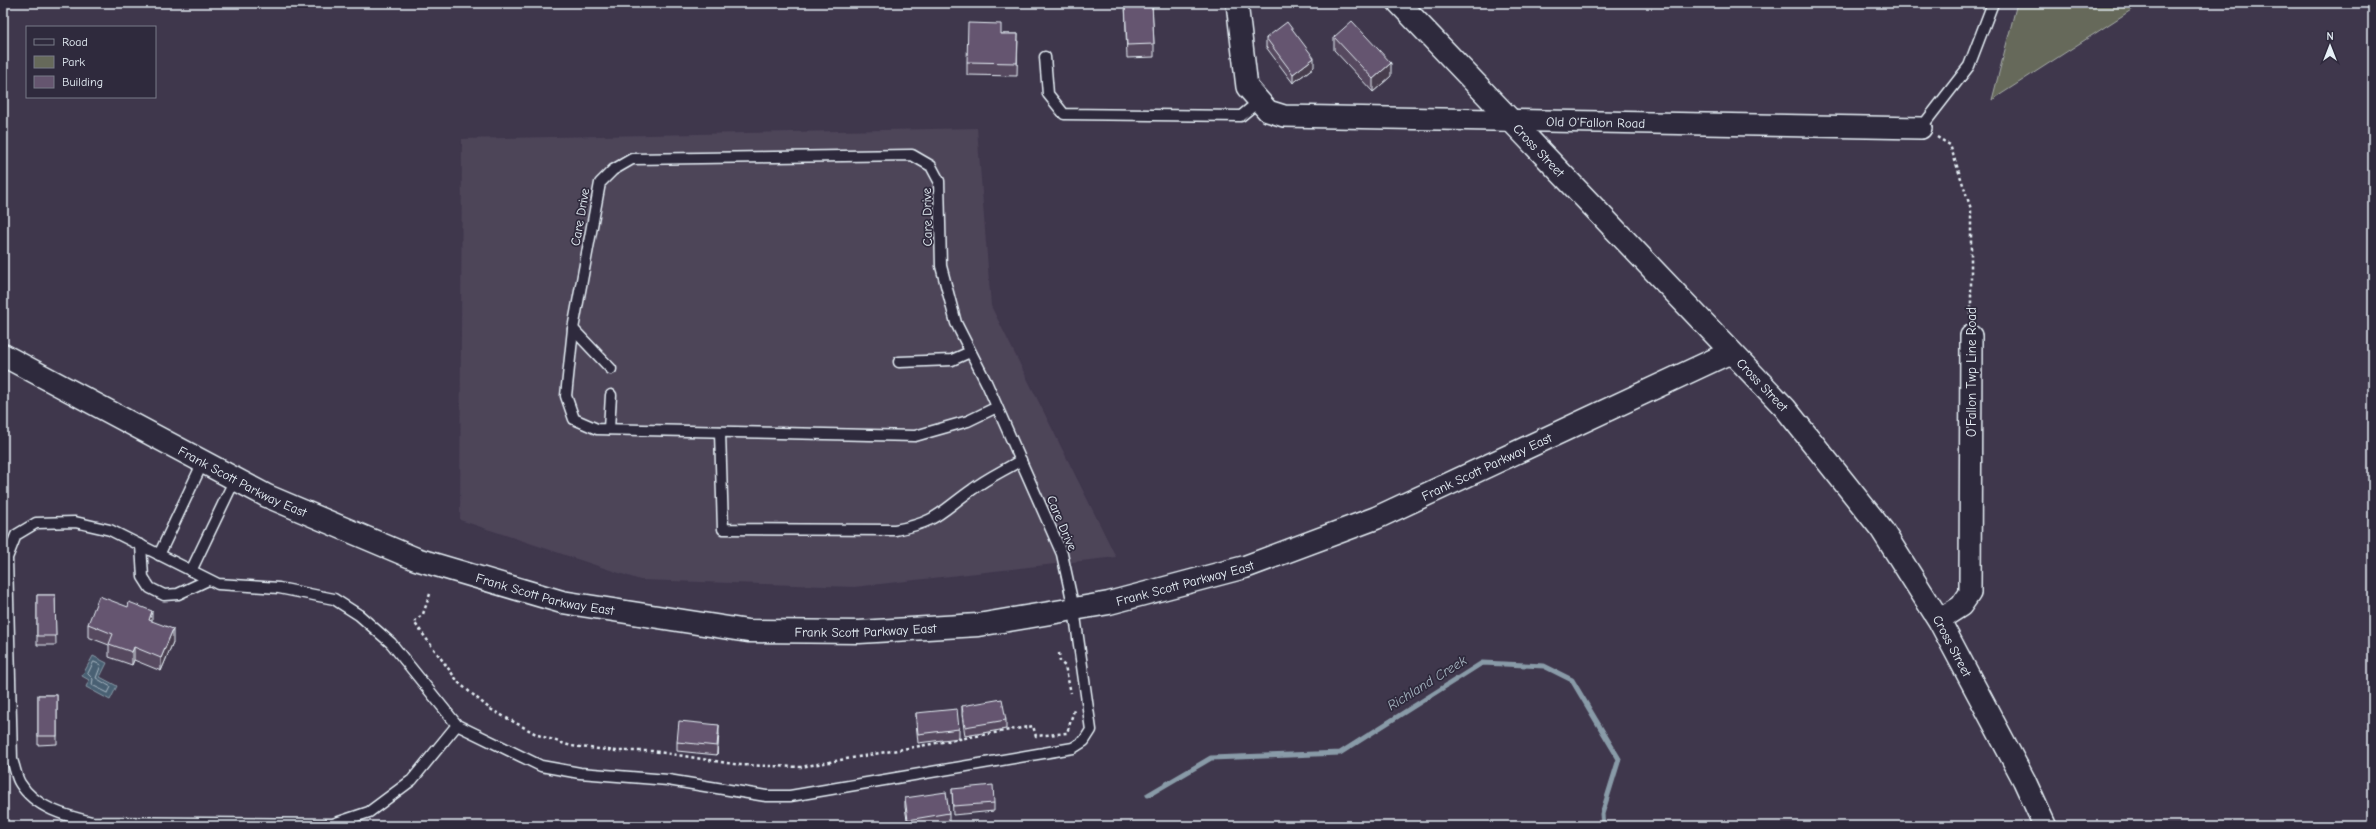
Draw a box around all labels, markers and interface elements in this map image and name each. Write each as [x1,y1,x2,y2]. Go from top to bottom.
legend [26,26,156,98]
north arrow [2310,26,2350,66]
text: N [2326,30,2334,43]
text: Road [62,35,88,49]
text: Park [62,55,85,69]
text: Building [62,75,103,89]
street label: Old O'Fallon Road [1546,113,1645,130]
street label: Cross Street [1510,120,1569,180]
street label: Care Drive [568,186,593,247]
street label: Care Drive [919,187,935,246]
street label: O'Fallon Twp Line Road [1964,307,1979,437]
street label: Cross Street [1734,355,1792,415]
street label: Frank Scott Parkway East [1419,429,1555,503]
street label: Frank Scott Parkway East [176,443,310,520]
street label: Care Drive [1044,493,1081,553]
street label: Frank Scott Parkway East [1114,556,1257,608]
street label: Frank Scott Parkway East [474,570,617,618]
street label: Cross Street [1930,612,1976,680]
street label: Frank Scott Parkway East [794,620,938,640]
water label: Richland Creek [1384,652,1470,714]

